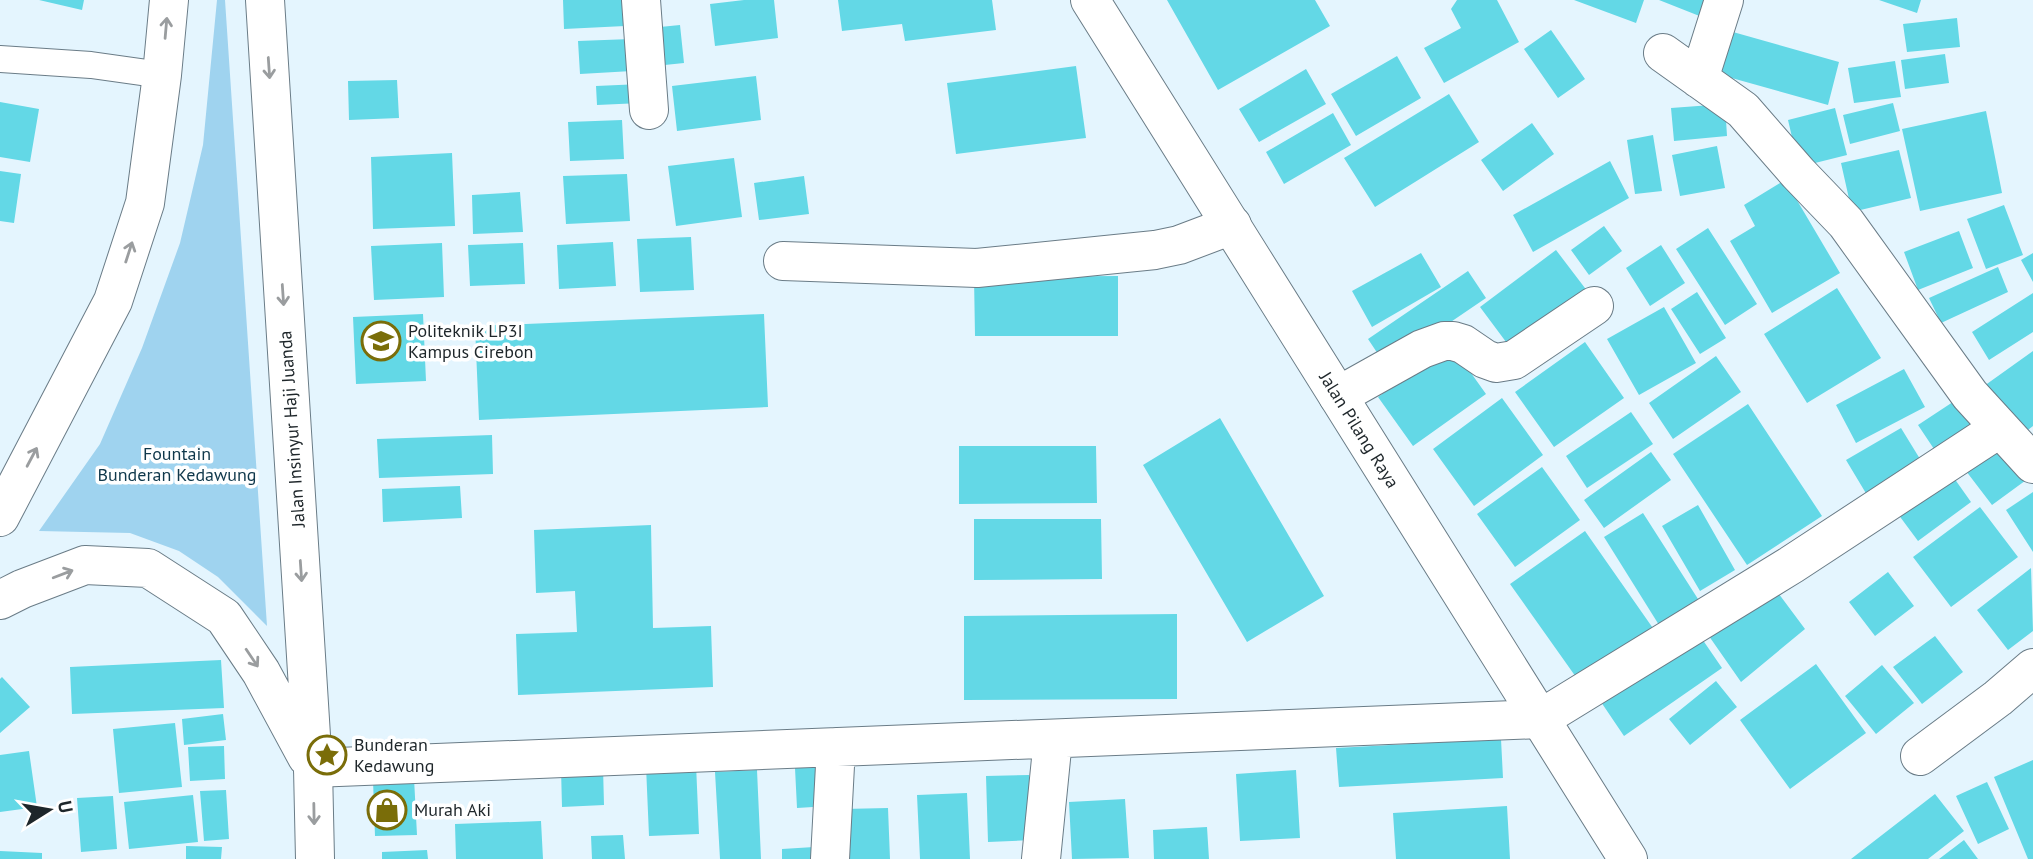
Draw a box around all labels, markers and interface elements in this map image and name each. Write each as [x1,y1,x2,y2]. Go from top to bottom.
one-way arrow [160,17,173,40]
one-way arrow [263,56,276,79]
one-way arrow [124,241,136,263]
one-way arrow [277,283,290,306]
place label: Politeknik LP3I Kampus Cirebon [408,319,533,363]
school or university icon: Politeknik LP3I Kampus Cirebon [360,320,402,362]
street label: Jalan Insinyur Haji Juanda [273,330,310,529]
street label: Jalan Pilang Raya [1314,366,1404,492]
park label: Fountain Bunderan Kedawung [98,442,256,486]
one-way arrow [25,447,39,468]
one-way arrow [295,559,308,582]
one-way arrow [51,566,73,579]
one-way arrow [245,648,260,667]
place label: Bunderan Kedawung [354,733,434,777]
place icon: Bunderan Kedawung [306,734,348,776]
north arrow [14,775,84,845]
shop icon: Murah Aki [366,789,408,831]
place label: Murah Aki [414,798,491,821]
text: U [53,799,79,815]
one-way arrow [307,802,321,825]

